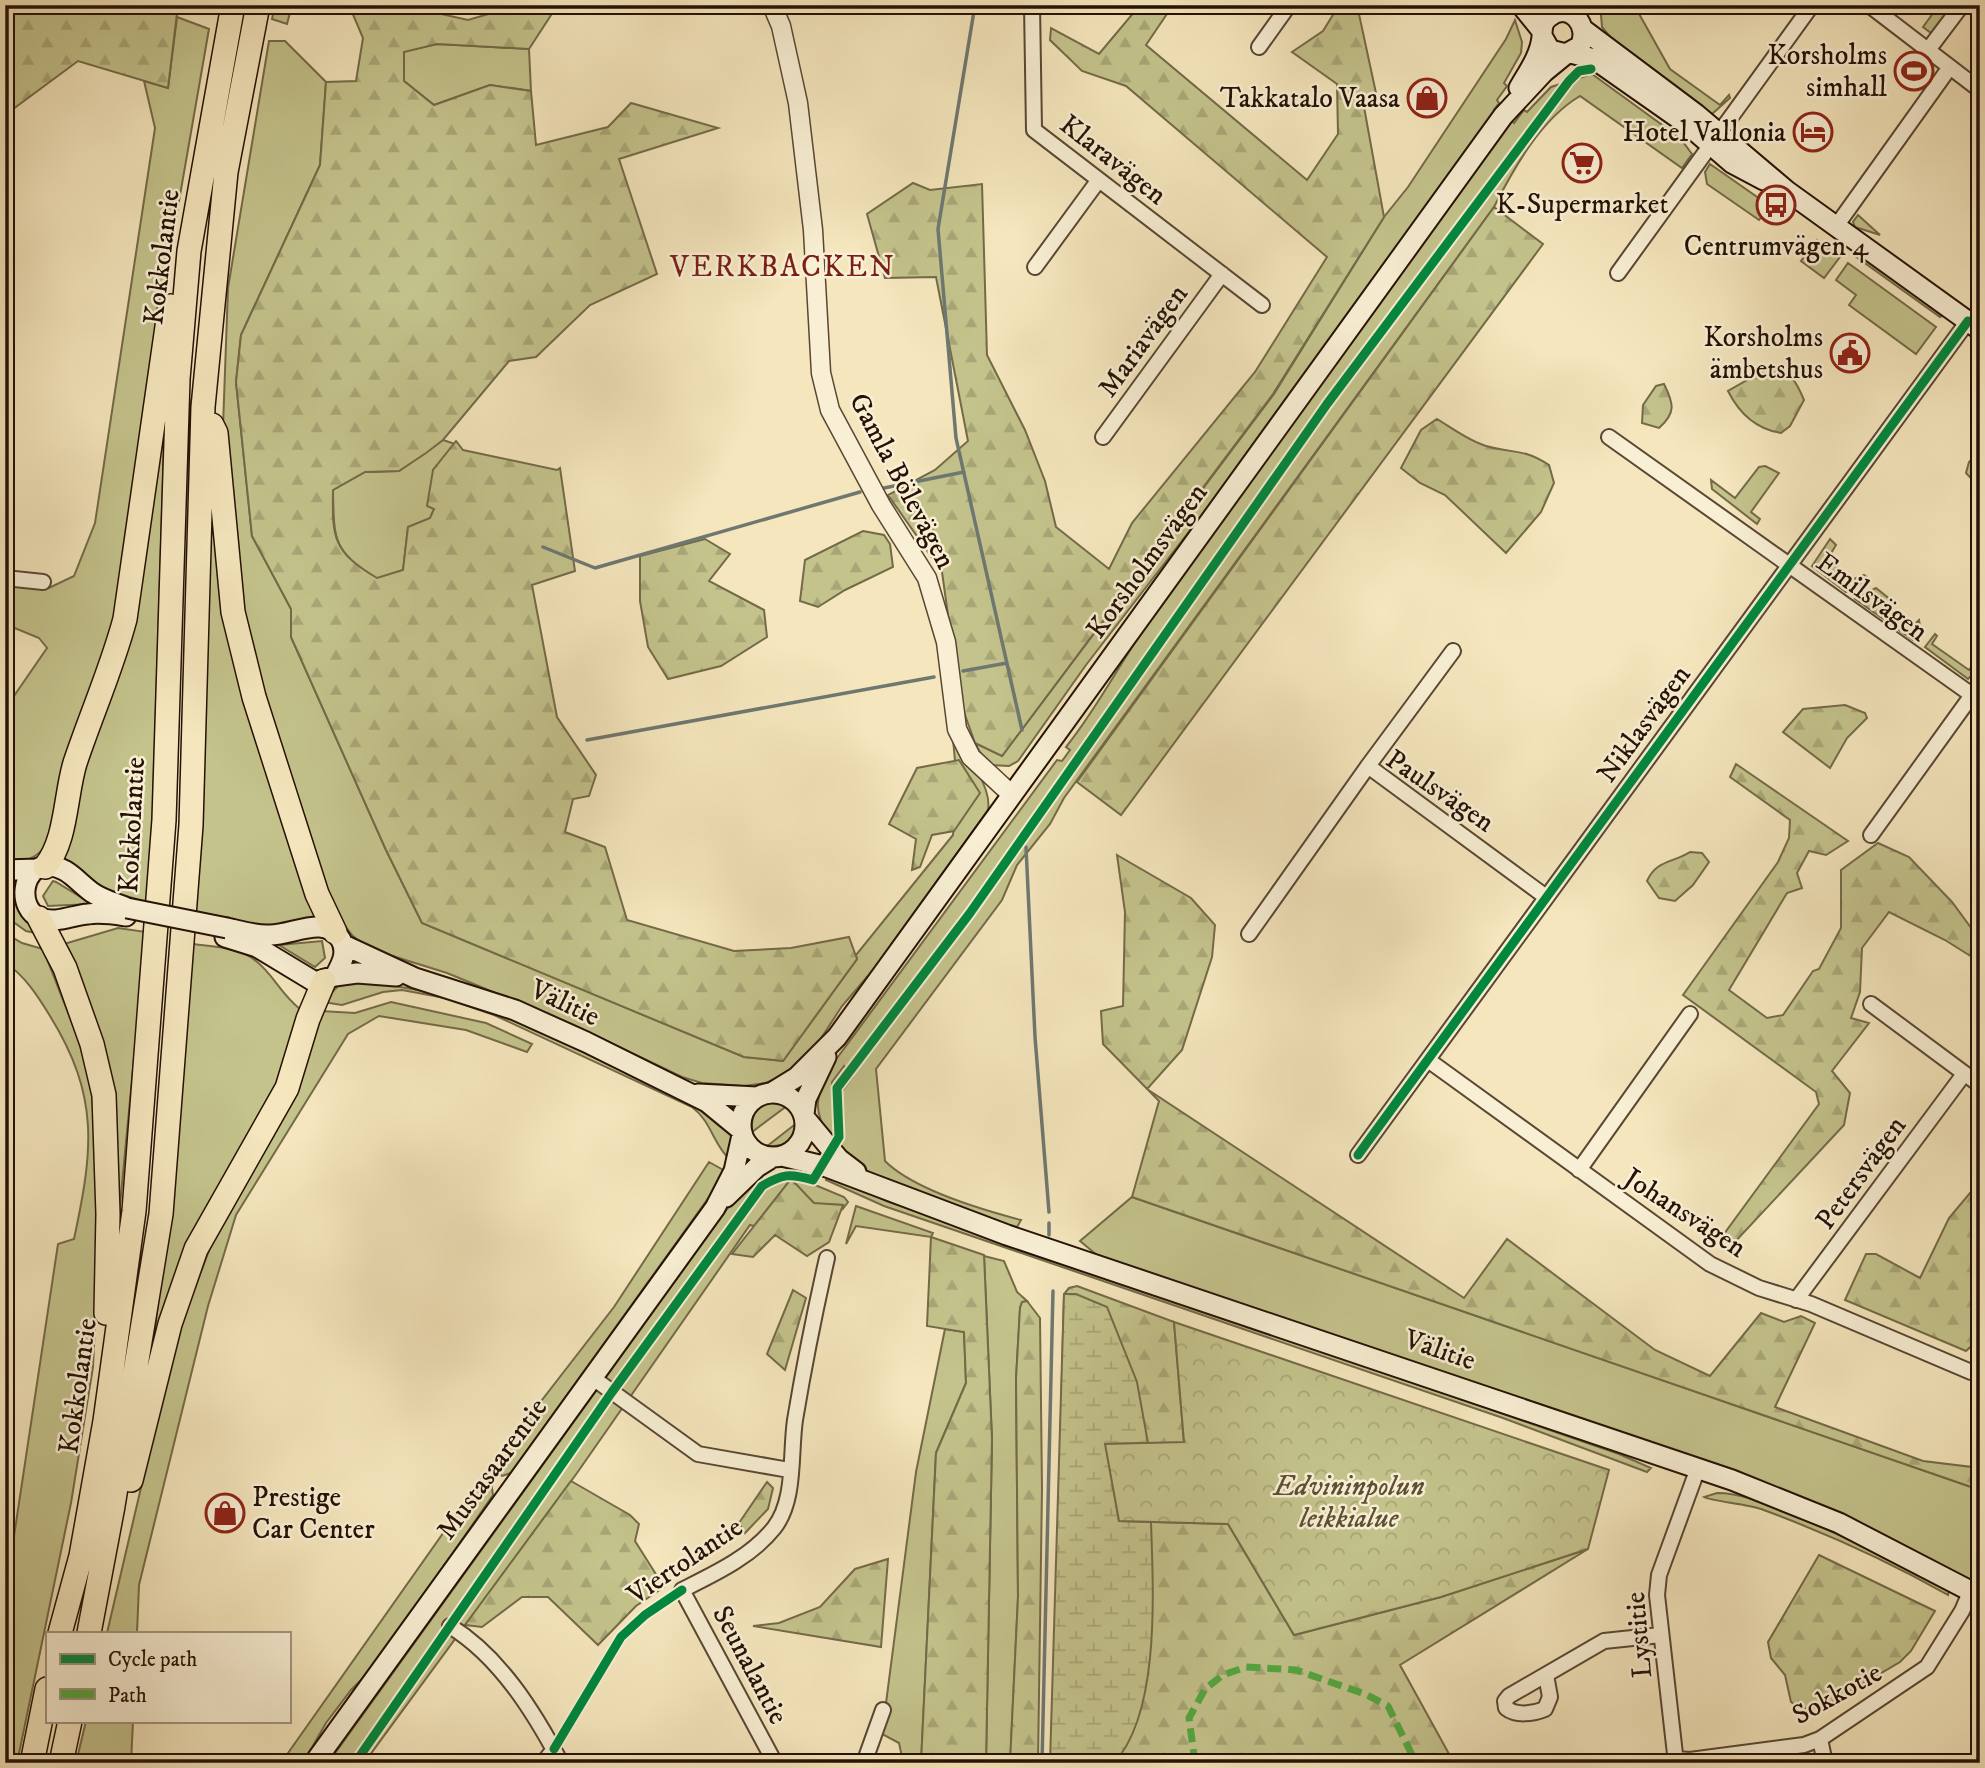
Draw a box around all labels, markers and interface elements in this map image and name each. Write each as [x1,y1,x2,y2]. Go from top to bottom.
place label: Korsholms simhall [1767,38,1888,105]
sports icon: Korsholms simhall [1893,50,1935,92]
shop icon: Takkatalo Vaasa [1406,77,1448,119]
place label: Takkatalo Vaasa [1220,81,1400,116]
street label: Klaravägen [1052,107,1174,213]
hotel icon: Hotel Vallonia [1792,111,1834,153]
place label: Hotel Vallonia [1622,115,1786,150]
supermarket icon: K-Supermarket [1561,142,1603,184]
bus stop icon: Centrumvägen 4 [1755,184,1797,226]
street label: Kokkolantie [136,187,188,327]
place label: K-Supermarket [1496,187,1668,222]
place label: Centrumvägen 4 [1684,229,1869,264]
district label: VERKBACKEN [669,249,896,286]
street label: Mariavägen [1090,277,1196,404]
place label: Korsholms ämbetshus [1703,320,1823,387]
public building icon: Korsholms ämbetshus [1829,332,1871,374]
street label: Gamla Bölevägen [841,387,963,575]
street label: Korsholmsvägen [1079,476,1215,646]
street label: Emilsvägen [1809,545,1935,650]
street label: Niklasvägen [1590,658,1699,790]
street label: Paulsvägen [1379,742,1501,840]
street label: Kokkolantie [111,756,153,894]
street label: Välitie [524,971,605,1034]
street label: Petersvägen [1808,1109,1914,1237]
street label: Johansvägen [1615,1159,1753,1266]
street label: Kokkolantie [51,1316,105,1456]
street label: Välitie [1399,1321,1480,1378]
street label: Mustasaarentie [429,1391,555,1547]
park label: Edvininpolun leikkialue [1272,1469,1424,1536]
place label: Prestige Car Center [252,1480,375,1547]
shop icon: Prestige Car Center [204,1492,246,1534]
street label: Viertolantie [620,1510,749,1613]
street label: Lystitie [1618,1590,1660,1680]
street label: Seunalantie [704,1600,796,1730]
legend [46,1632,290,1722]
text: Cycle path [108,1647,197,1673]
street label: Sokkotie [1786,1655,1888,1733]
text: Path [108,1683,147,1709]

